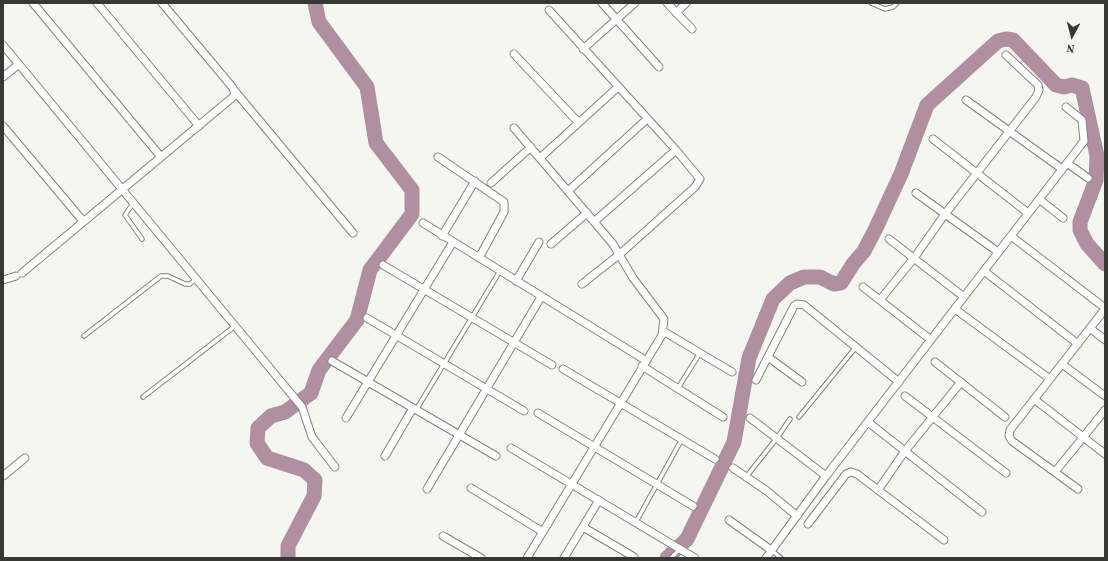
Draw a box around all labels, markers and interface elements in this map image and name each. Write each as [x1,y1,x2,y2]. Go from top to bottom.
north arrow [1052,16,1092,56]
text: N [1066,40,1075,56]

